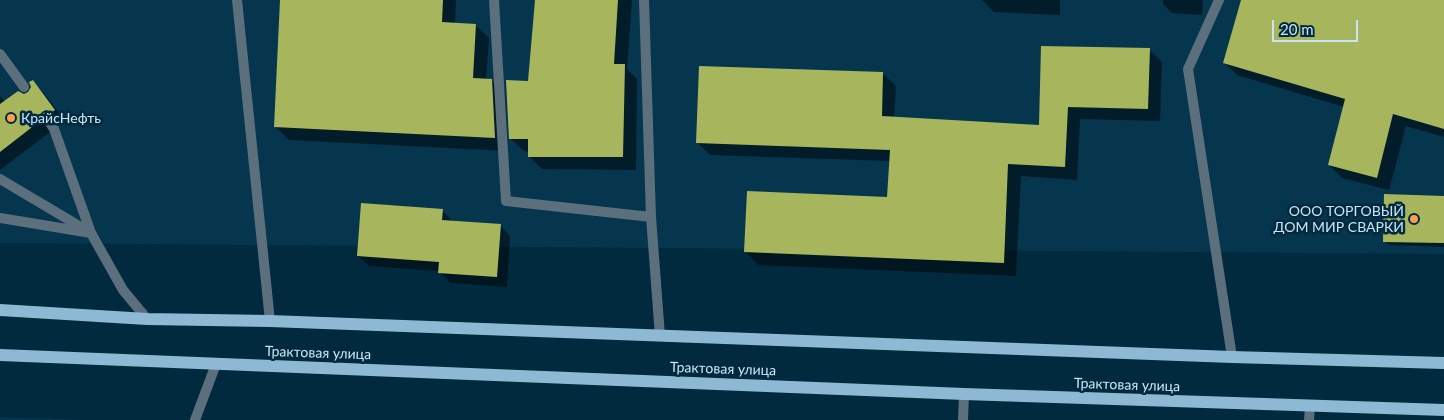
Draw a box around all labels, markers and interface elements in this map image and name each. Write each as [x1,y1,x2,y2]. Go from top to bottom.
scale bar [1274,10,1360,42]
text: 20 m [1280,20,1314,38]
place label: КрайсНефть [21,110,101,126]
marker: КрайсНефть [5,112,17,124]
place label: ООО ТОРГОВЫЙ ДОМ МИР СВАРКИ [1274,203,1404,236]
marker: ООО ТОРГОВЫЙ ДОМ МИР СВАРКИ [1408,213,1420,225]
street label: Трактовая улица [265,343,371,363]
street label: Трактовая улица [670,359,776,379]
street label: Трактовая улица [1074,375,1180,395]

